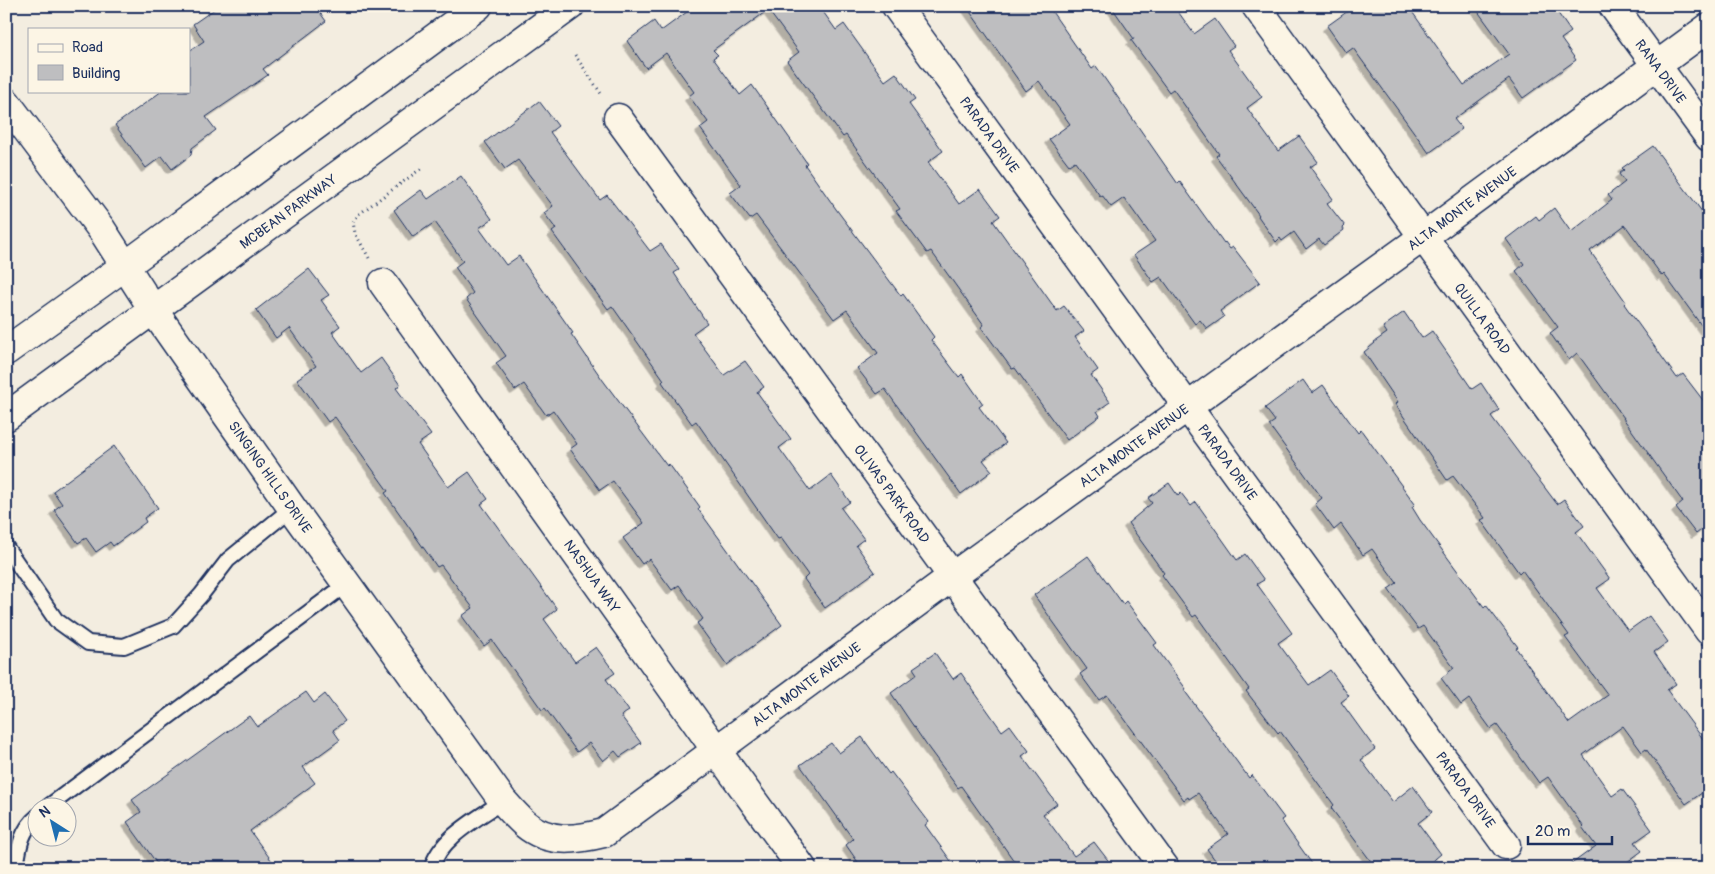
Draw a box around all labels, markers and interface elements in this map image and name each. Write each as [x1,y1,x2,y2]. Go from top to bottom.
legend [28,28,190,92]
street label: RANA DRIVE [1631,36,1690,107]
text: Road [72,38,103,57]
text: Building [72,64,120,83]
street label: PARADA DRIVE [956,94,1022,176]
street label: ALTA MONTE AVENUE [1404,163,1520,254]
street label: MCBEAN PARKWAY [237,171,340,253]
street label: QUILLA ROAD [1450,280,1514,358]
street label: ALTA MONTE AVENUE [1076,401,1192,491]
street label: SINGING HILLS DRIVE [225,418,315,537]
street label: PARADA DRIVE [1194,421,1261,504]
street label: OLIVAS PARK ROAD [850,441,933,547]
street label: NASHUA WAY [560,537,623,616]
street label: ALTA MONTE AVENUE [749,639,865,730]
street label: PARADA DRIVE [1432,749,1499,831]
north arrow [28,796,78,846]
text: N [36,802,53,822]
scale bar [1528,814,1611,846]
text: 20 m [1535,822,1570,841]

